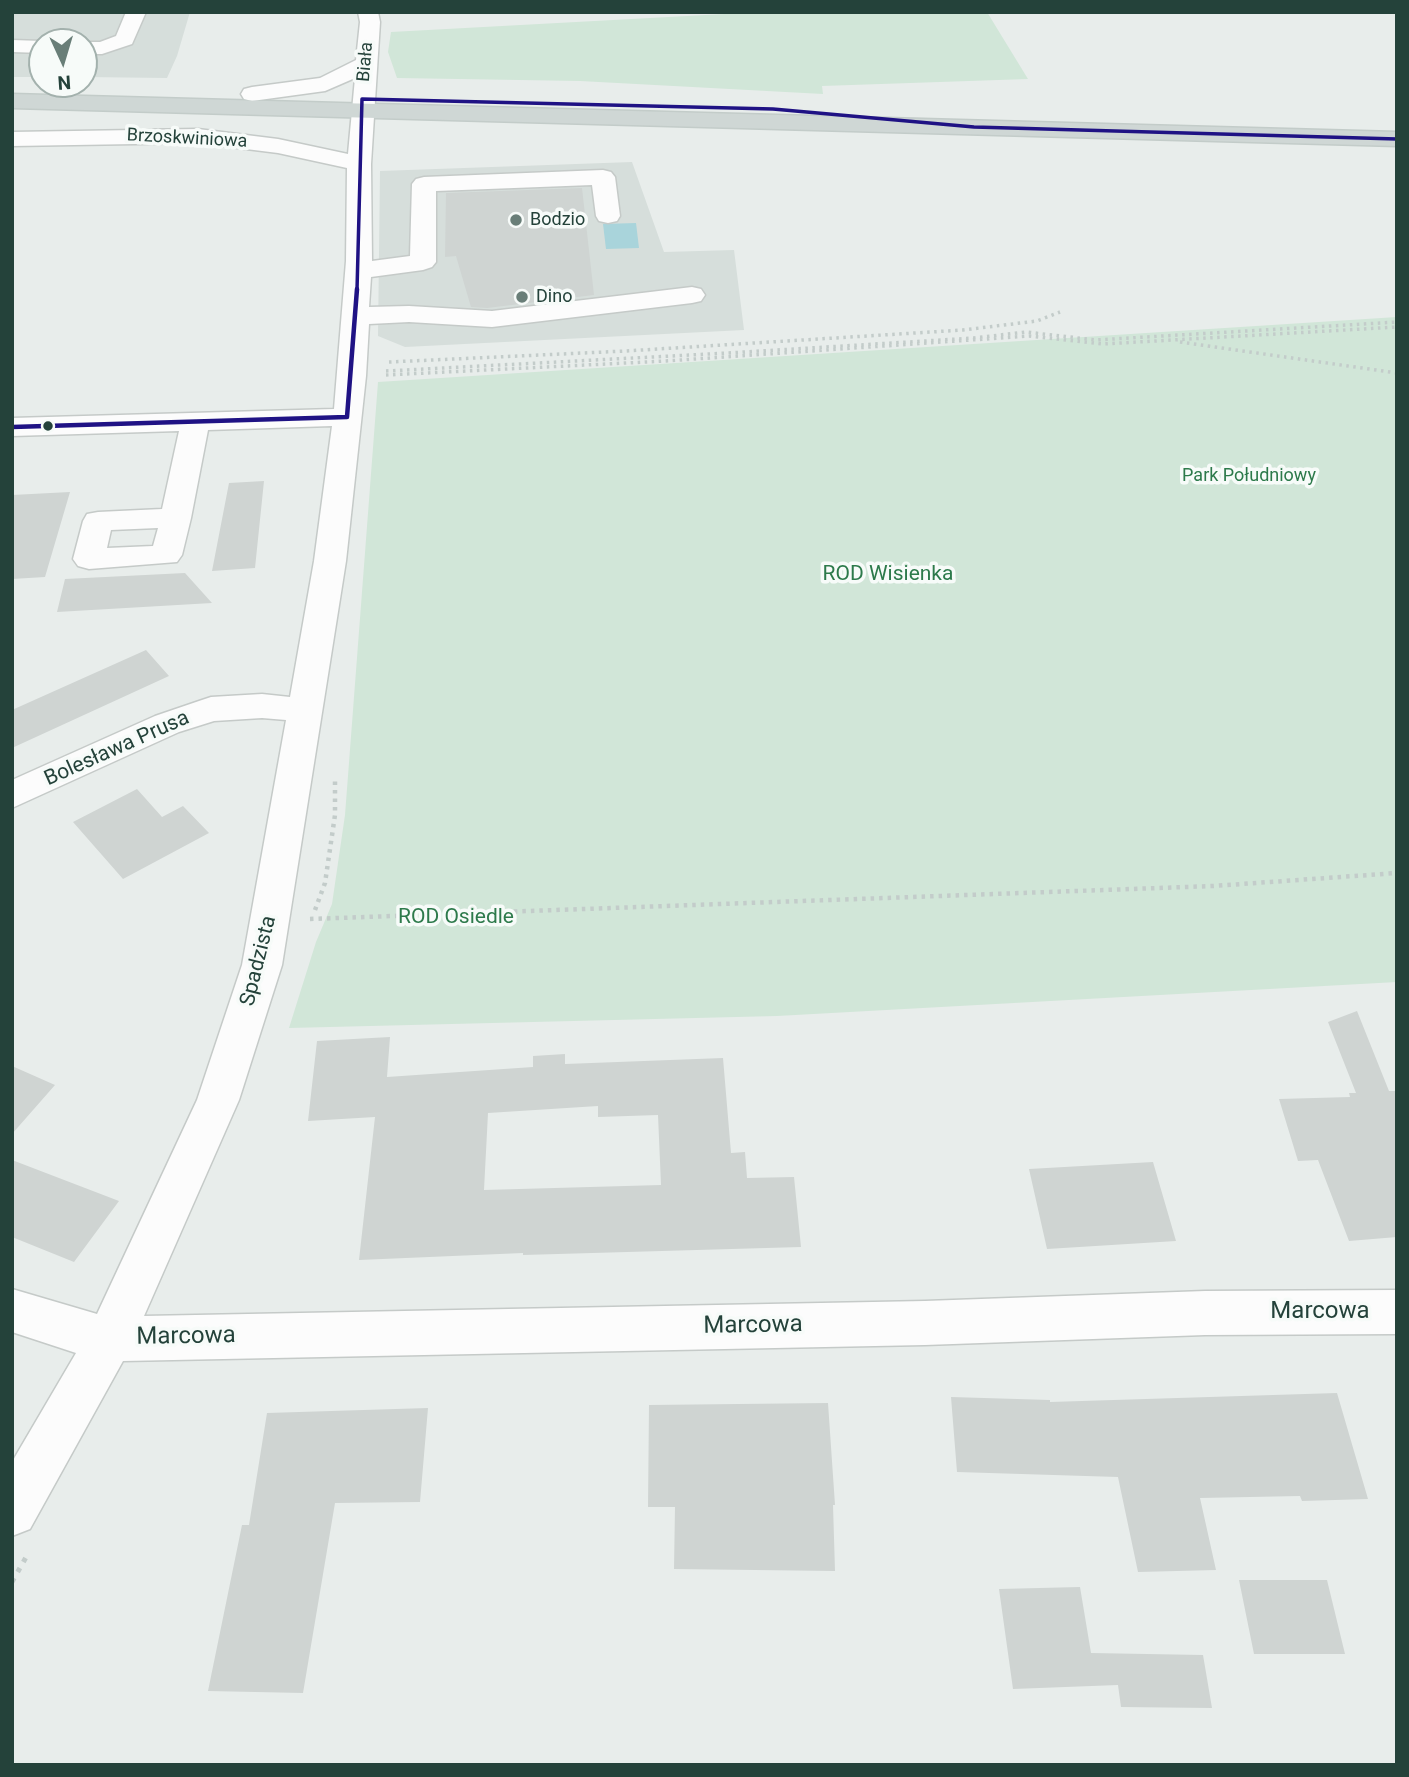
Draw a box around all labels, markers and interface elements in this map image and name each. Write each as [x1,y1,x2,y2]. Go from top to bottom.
north arrow [28,28,98,98]
street label: Biała [353,41,379,83]
text: N [57,71,72,94]
street label: Brzoskwiniowa [126,125,248,153]
place label: Bodzio [530,209,585,231]
marker: Bodzio [508,212,524,228]
place label: Dino [536,286,572,308]
marker: Dino [514,289,530,305]
unlabelled marker [41,419,55,433]
park label: Park Południowy [1182,465,1316,487]
park label: ROD Wisienka [823,562,953,588]
street label: Bolesława Prusa [41,706,193,792]
park label: ROD Osiedle [398,905,514,931]
street label: Spadzista [236,913,282,1009]
street label: Marcowa [1270,1298,1370,1326]
street label: Marcowa [703,1311,803,1341]
street label: Marcowa [136,1322,236,1352]

